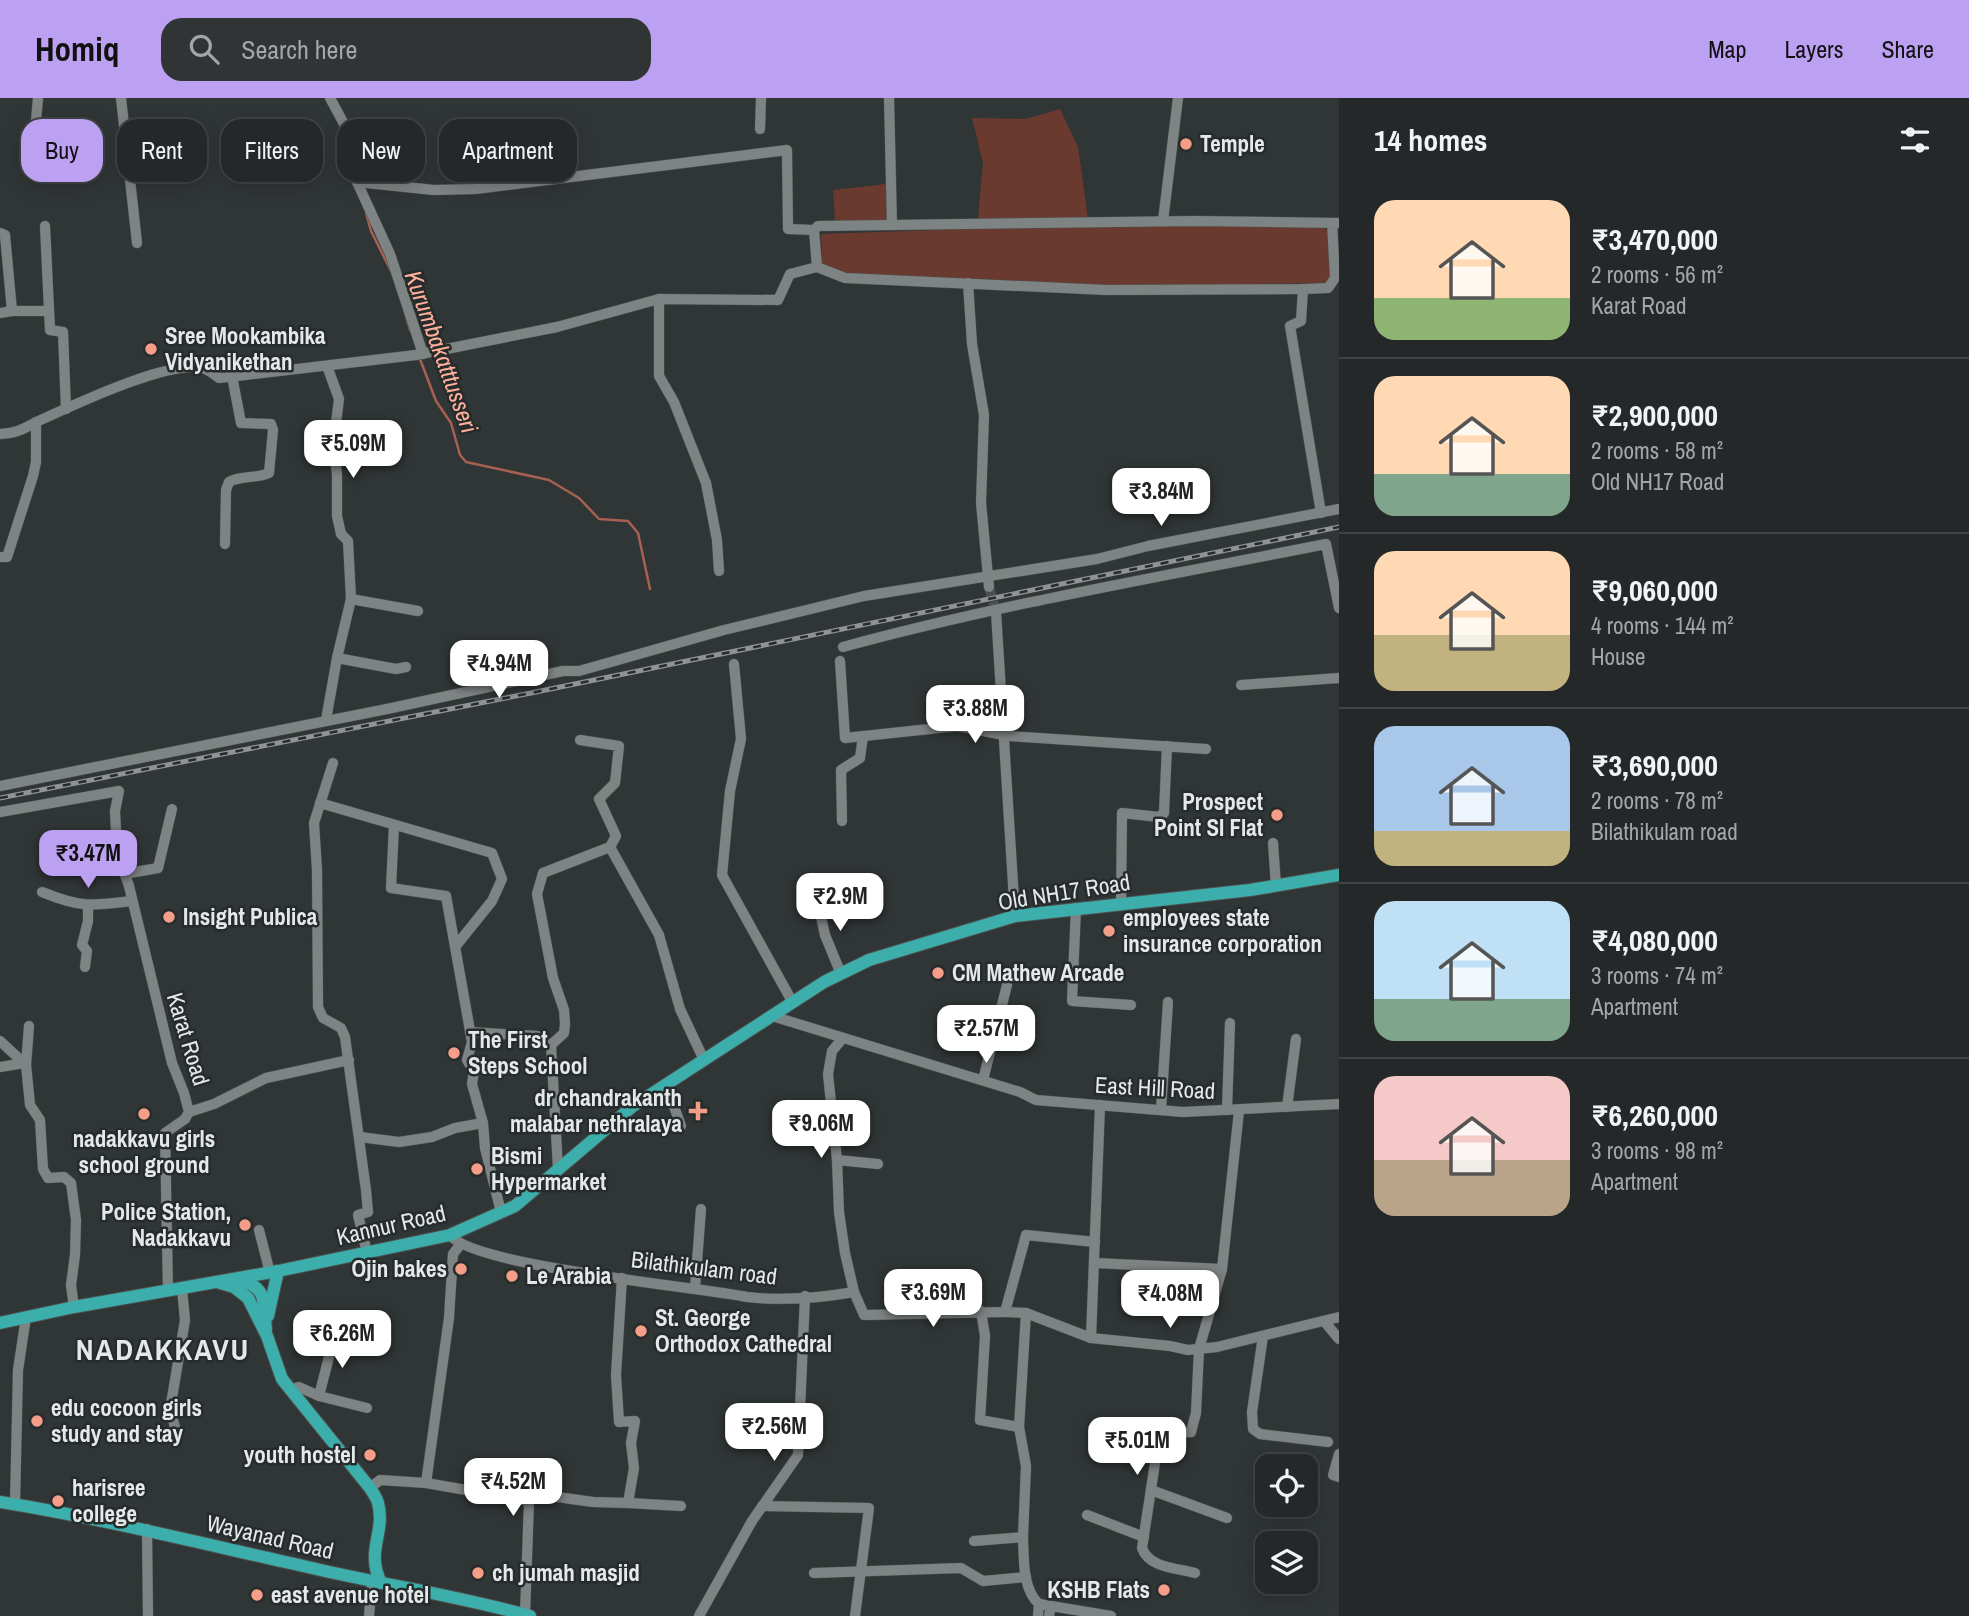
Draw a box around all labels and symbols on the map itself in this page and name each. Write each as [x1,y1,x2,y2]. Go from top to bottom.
place label: Temple [1200,128,1265,159]
marker: Temple [1178,136,1194,152]
water label: Kurumbakatttusseri [398,266,486,438]
place label: Sree Mookambika Vidyanikethan [165,320,326,377]
marker: Sree Mookambika Vidyanikethan [143,341,159,357]
pin: ₹5.09M [296,420,410,480]
pin: ₹3.84M [1104,468,1218,528]
pin: ₹4.94M [442,640,556,700]
pin: ₹3.88M [918,686,1032,745]
place label: Prospect Point SI Flat [1154,786,1263,843]
marker: Prospect Point SI Flat [1269,807,1285,823]
pin: ₹3.47M [31,830,145,890]
street label: Old NH17 Road [996,866,1132,917]
pin: ₹2.9M [791,874,889,933]
place label: Insight Publica [183,901,318,932]
place label: employees state insurance corporation [1123,902,1322,959]
marker: Insight Publica [161,909,177,925]
marker: employees state insurance corporation [1101,923,1117,939]
place label: CM Mathew Arcade [952,957,1124,988]
marker: CM Mathew Arcade [930,965,946,981]
street label: Karat Road [160,989,217,1089]
pin: ₹2.57M [929,1006,1043,1065]
place label: The First Steps School [468,1024,588,1081]
marker: The First Steps School [446,1045,462,1061]
street label: East Hill Road [1094,1069,1216,1106]
place label: dr chandrakanth malabar nethralaya [510,1082,682,1139]
pin: ₹9.06M [764,1100,878,1160]
marker: dr chandrakanth malabar nethralaya [688,1101,708,1121]
marker: nadakkavu girls school ground [136,1106,152,1122]
place label: nadakkavu girls school ground [73,1123,215,1180]
place label: Bismi Hypermarket [491,1140,606,1197]
marker: Bismi Hypermarket [469,1161,485,1177]
place label: Police Station, Nadakkavu [101,1196,231,1253]
street label: Kannur Road [333,1197,449,1252]
marker: Police Station, Nadakkavu [237,1217,253,1233]
street label: Bilathikulam road [629,1243,779,1292]
place label: Ojin bakes [352,1253,447,1284]
place label: Le Arabia [526,1260,612,1291]
marker: Ojin bakes [453,1261,469,1277]
marker: Le Arabia [504,1268,520,1284]
pin: ₹3.69M [876,1270,990,1329]
pin: ₹4.08M [1113,1270,1227,1330]
place label: St. George Orthodox Cathedral [655,1302,832,1359]
pin: ₹6.26M [285,1310,399,1370]
marker: St. George Orthodox Cathedral [633,1323,649,1339]
district label: NADAKKAVU [76,1329,250,1369]
place label: edu cocoon girls study and stay [51,1392,202,1449]
pin: ₹2.56M [717,1404,831,1463]
marker: edu cocoon girls study and stay [29,1413,45,1429]
pin: ₹5.01M [1080,1418,1194,1477]
place label: youth hostel [244,1439,356,1470]
marker: youth hostel [362,1447,378,1463]
pin: ₹4.52M [456,1458,570,1518]
place label: harisree college [72,1472,145,1529]
marker: harisree college [50,1493,66,1509]
street label: Wayanad Road [204,1507,337,1566]
place label: ch jumah masjid [492,1557,640,1588]
marker: ch jumah masjid [470,1565,486,1581]
place label: KSHB Flats [1047,1574,1150,1605]
place label: east avenue hotel [271,1579,429,1610]
marker: KSHB Flats [1156,1582,1172,1598]
marker: east avenue hotel [249,1587,265,1603]

